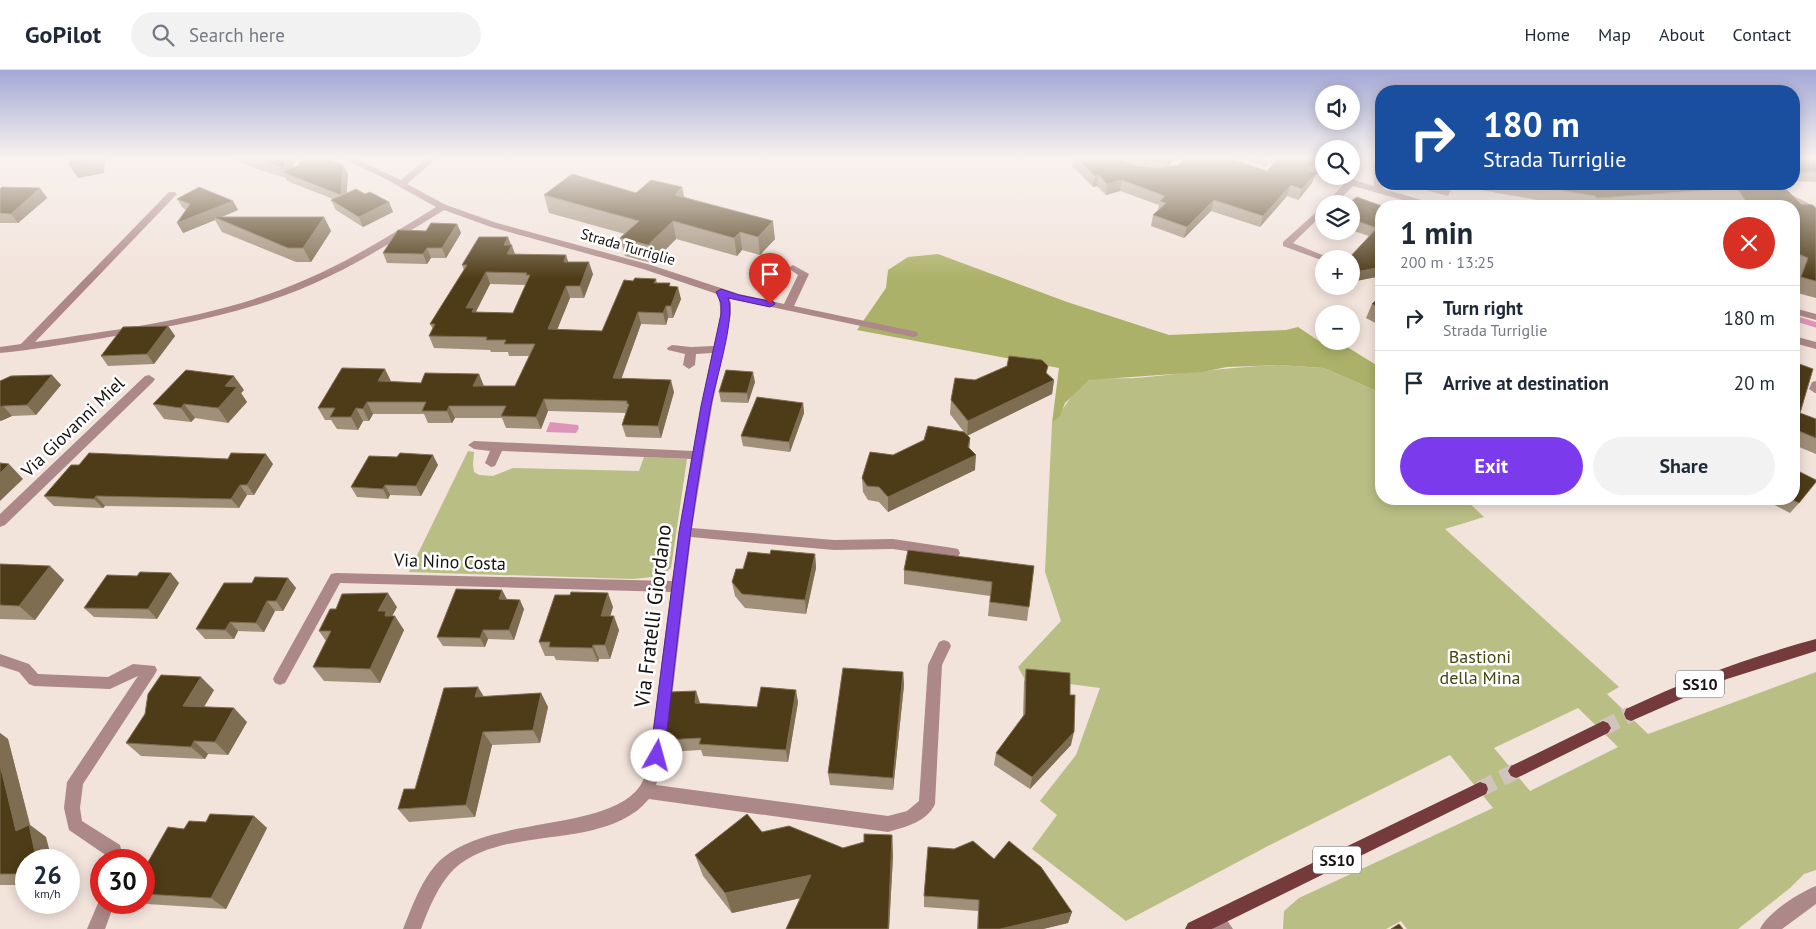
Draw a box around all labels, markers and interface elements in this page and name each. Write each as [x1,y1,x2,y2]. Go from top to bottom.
search box [131,12,481,57]
text: GoPilot [25,19,101,50]
icon: search [149,21,177,49]
text: Search here [189,23,285,47]
text: Home [1524,23,1570,46]
text: Map [1598,23,1631,46]
text: About [1659,23,1705,46]
text: Contact [1733,23,1791,46]
map controls [1315,85,1360,350]
button: sound [1315,85,1360,130]
text: 180 m [1483,101,1580,147]
icon: right [1400,105,1465,170]
button: search [1315,140,1360,185]
text: Strada Turriglie [1483,145,1626,173]
button: layers [1315,195,1360,240]
text: 1 min [1400,213,1473,252]
button: close [1723,217,1775,269]
street label: Strada Turriglie [579,224,678,269]
button: + [1315,250,1360,295]
text: 200 m · 13:25 [1400,252,1495,272]
pin [749,253,791,304]
icon: arrive [756,260,784,288]
text: Turn right [1443,296,1523,320]
icon: right [1400,304,1428,332]
button: − [1315,305,1360,350]
text: 180 m [1723,306,1775,330]
text: Strada Turriglie [1443,320,1547,340]
icon: arrive [1400,369,1428,397]
street label: Via Giovanni Miel [16,371,130,482]
text: Arrive at destination [1443,371,1609,395]
text: 20 m [1734,371,1775,395]
button: Exit [1400,437,1583,495]
button: Share [1593,437,1775,495]
street label: Via Fratelli Giordano [628,523,677,710]
street label: Via Nino Costa [393,548,506,575]
park label: Bastioni della Mina [1440,645,1520,689]
road number: SS10 [1676,670,1724,698]
position arrow [630,729,682,781]
road number: SS10 [1313,846,1361,874]
speed limit sign: 30 [90,849,155,914]
text: 26 [33,859,62,891]
text: km/h [34,886,61,901]

